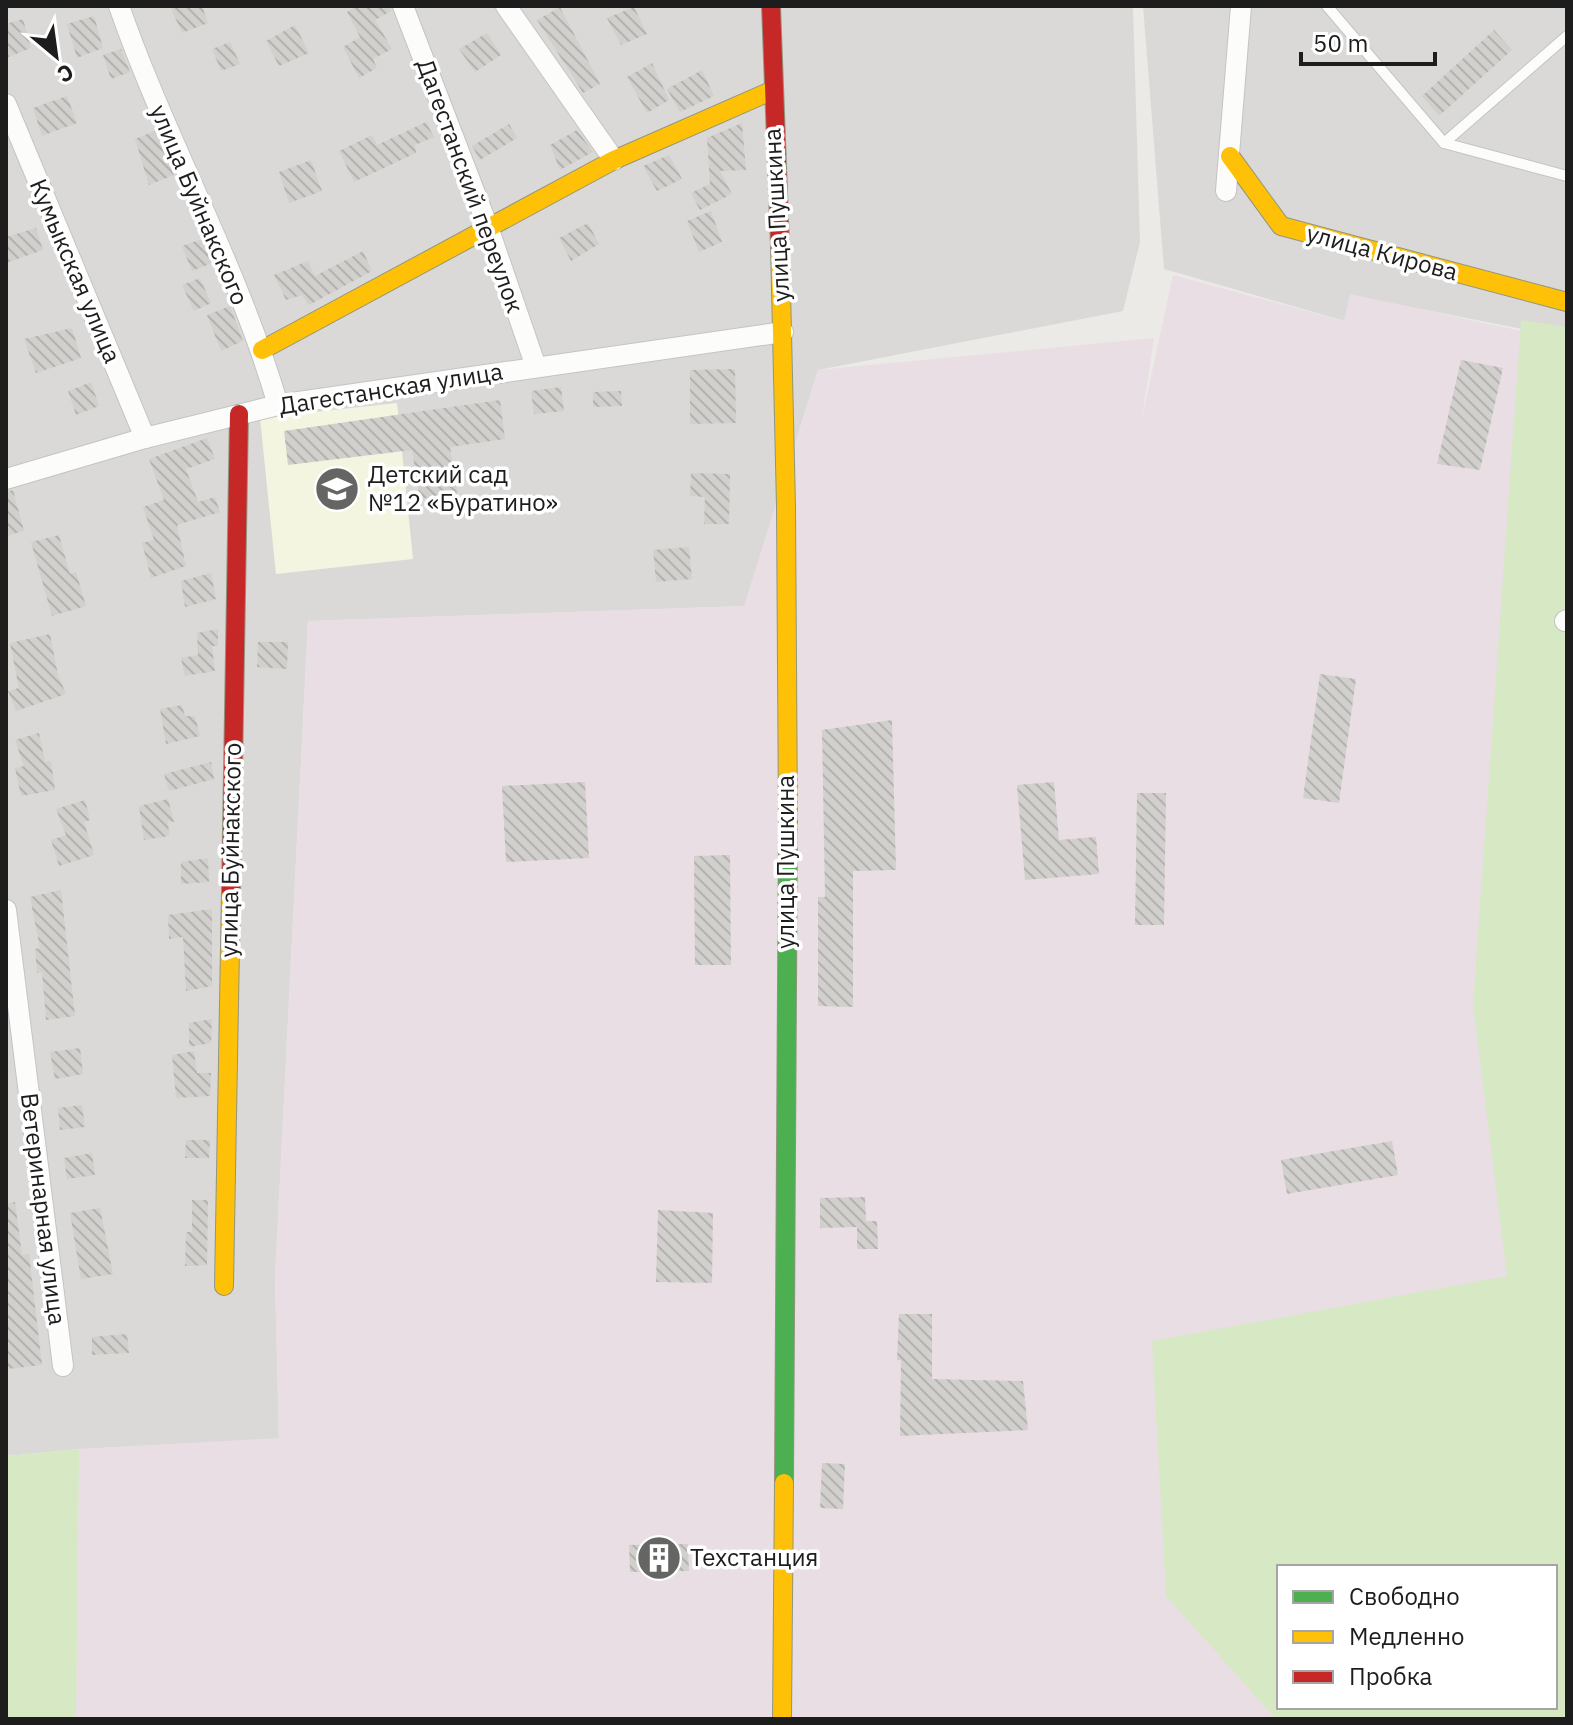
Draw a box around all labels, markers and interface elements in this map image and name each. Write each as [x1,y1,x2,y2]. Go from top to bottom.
north arrow [16,16,96,96]
scale bar [1301,16,1435,66]
text: 50 m [1313,27,1368,59]
street label: Дагестанский переулок [410,54,532,317]
text: С [53,58,79,90]
street label: улица Буйнакского [143,100,257,310]
street label: улица Пушкина [755,127,797,303]
street label: Кумыкская улица [23,174,129,368]
street label: улица Кирова [1303,216,1462,288]
street label: Дагестанская улица [277,354,505,422]
place label: Детский сад №12 «Буратино» [368,458,558,518]
school or university icon: Детский сад №12 «Буратино» [313,465,361,513]
street label: улица Буйнакского [212,742,248,958]
street label: улица Пушкина [769,775,801,949]
street label: Ветеринарная улица [14,1091,74,1327]
building icon: Техстанция [635,1534,683,1582]
place label: Техстанция [690,1541,818,1573]
legend [1277,1565,1557,1709]
text: Свободно [1349,1580,1460,1612]
text: Медленно [1349,1620,1465,1652]
text: Пробка [1349,1660,1433,1692]

